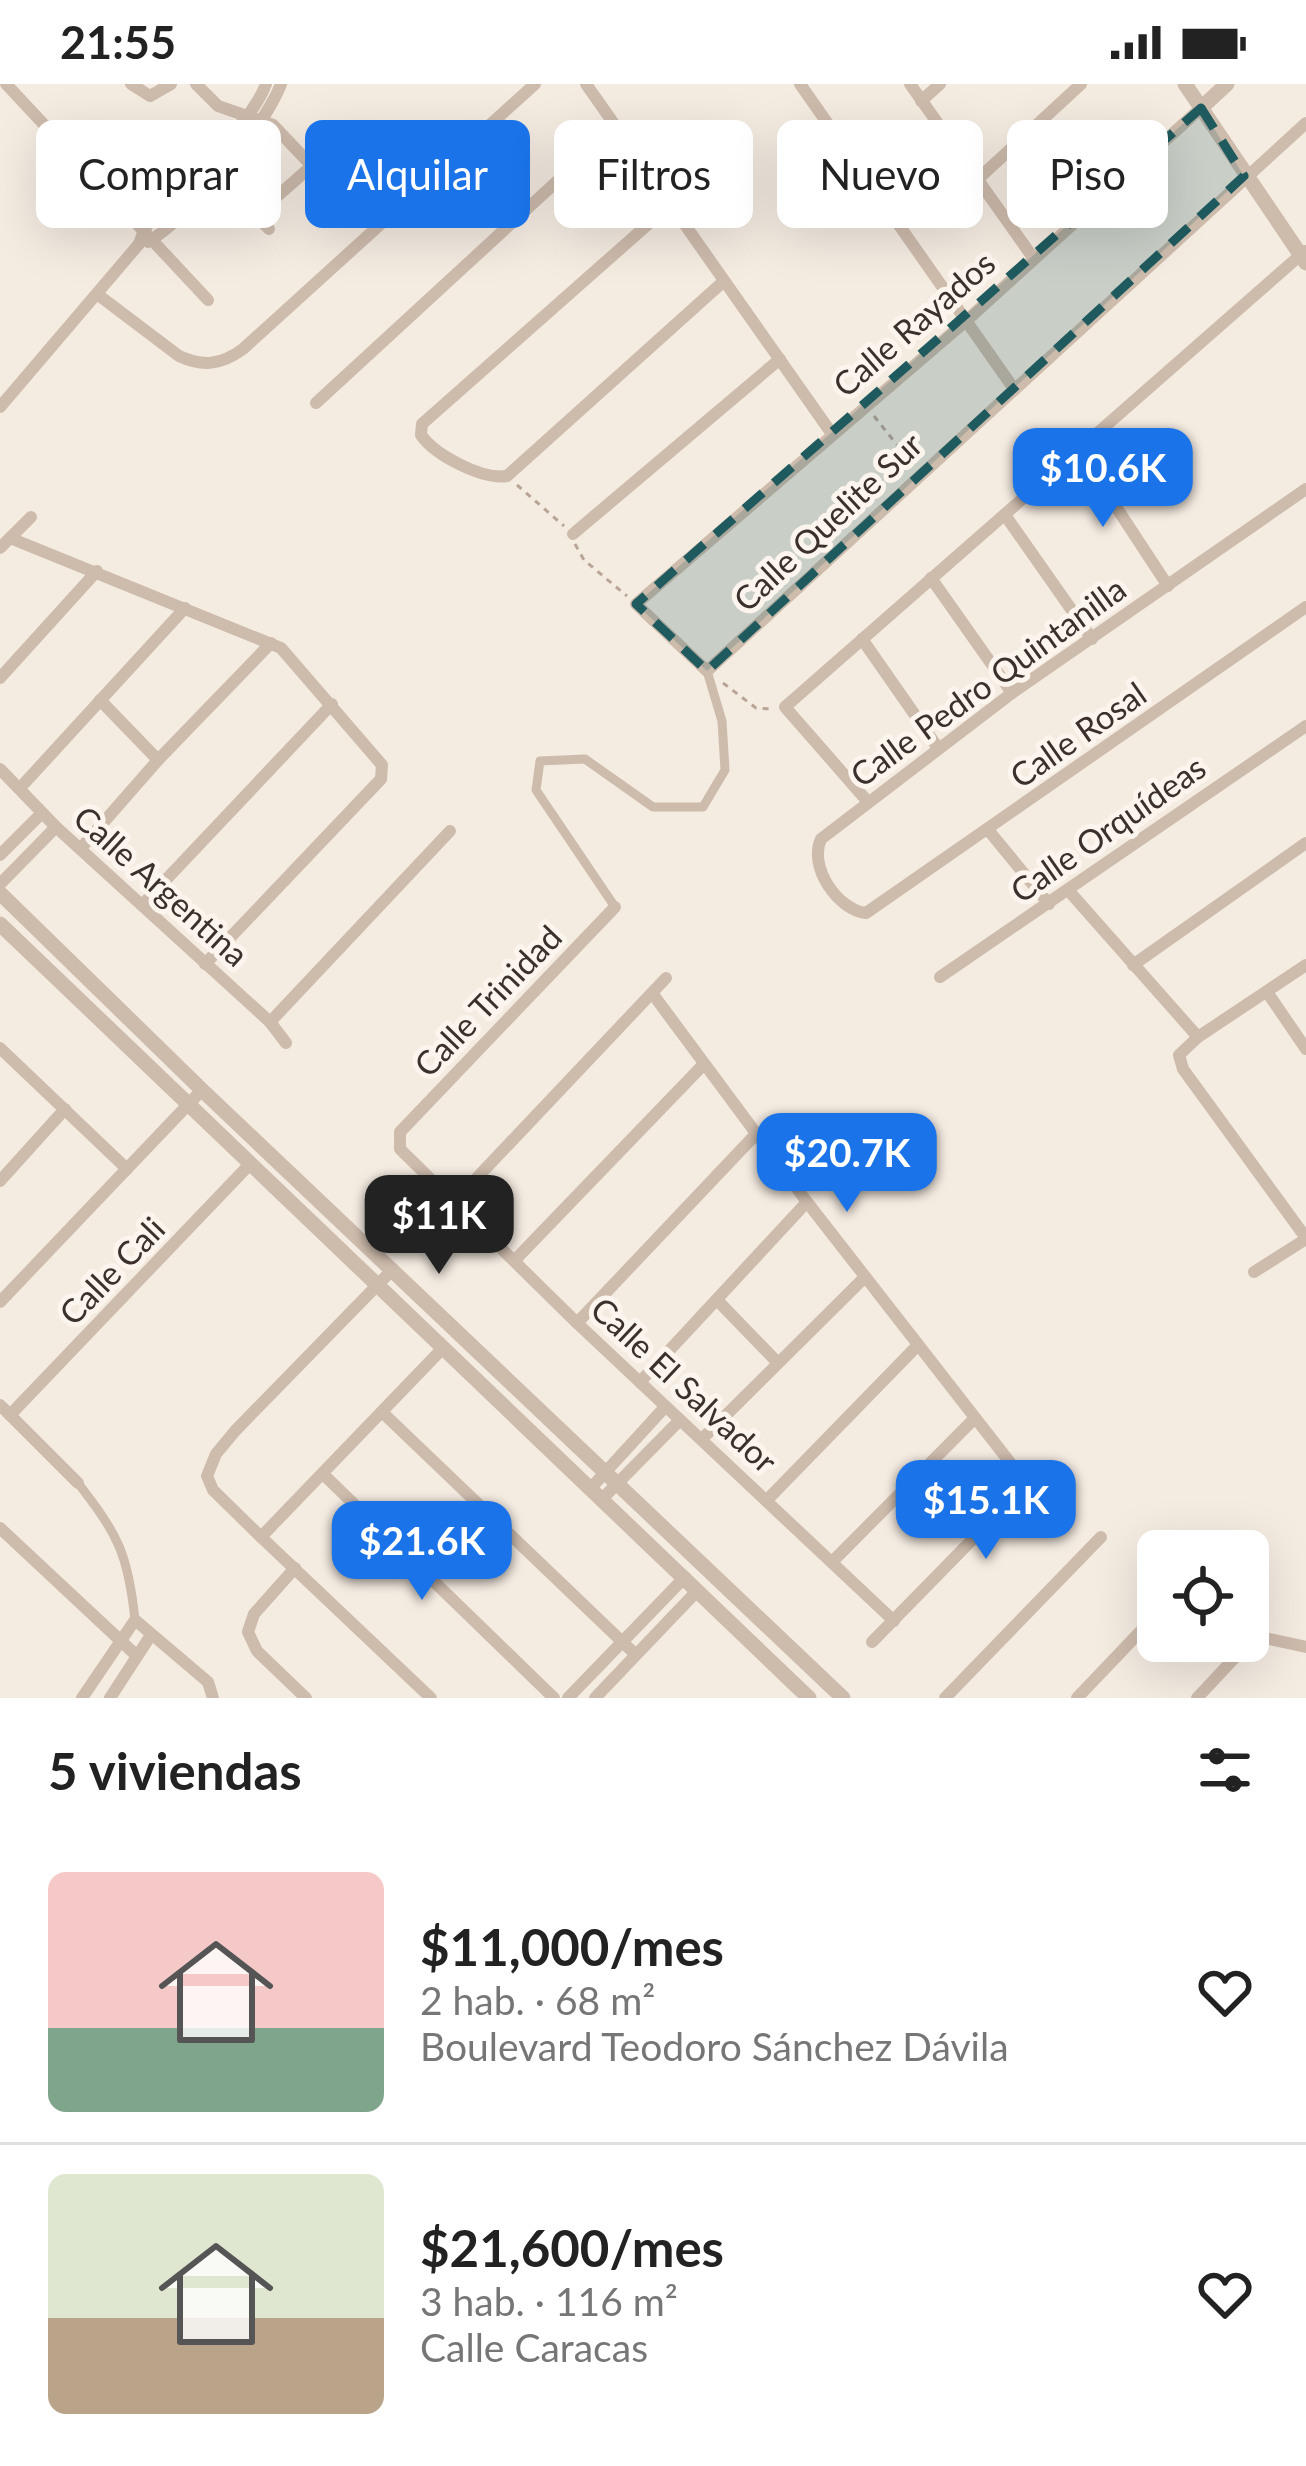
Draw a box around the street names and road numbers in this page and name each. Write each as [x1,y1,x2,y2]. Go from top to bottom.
street label: Calle Rayados [824,242,1002,404]
street label: Calle Quelite Sur [725,424,930,619]
street label: Calle Pedro Quintanilla [842,568,1133,794]
street label: Calle Rosal [1002,673,1153,796]
street label: Calle Orquídeas [1002,746,1213,910]
street label: Calle Argentina [66,797,257,974]
street label: Calle Trinidad [405,916,569,1084]
street label: Calle Cali [50,1208,172,1332]
street label: Calle El Salvador [584,1288,786,1480]

